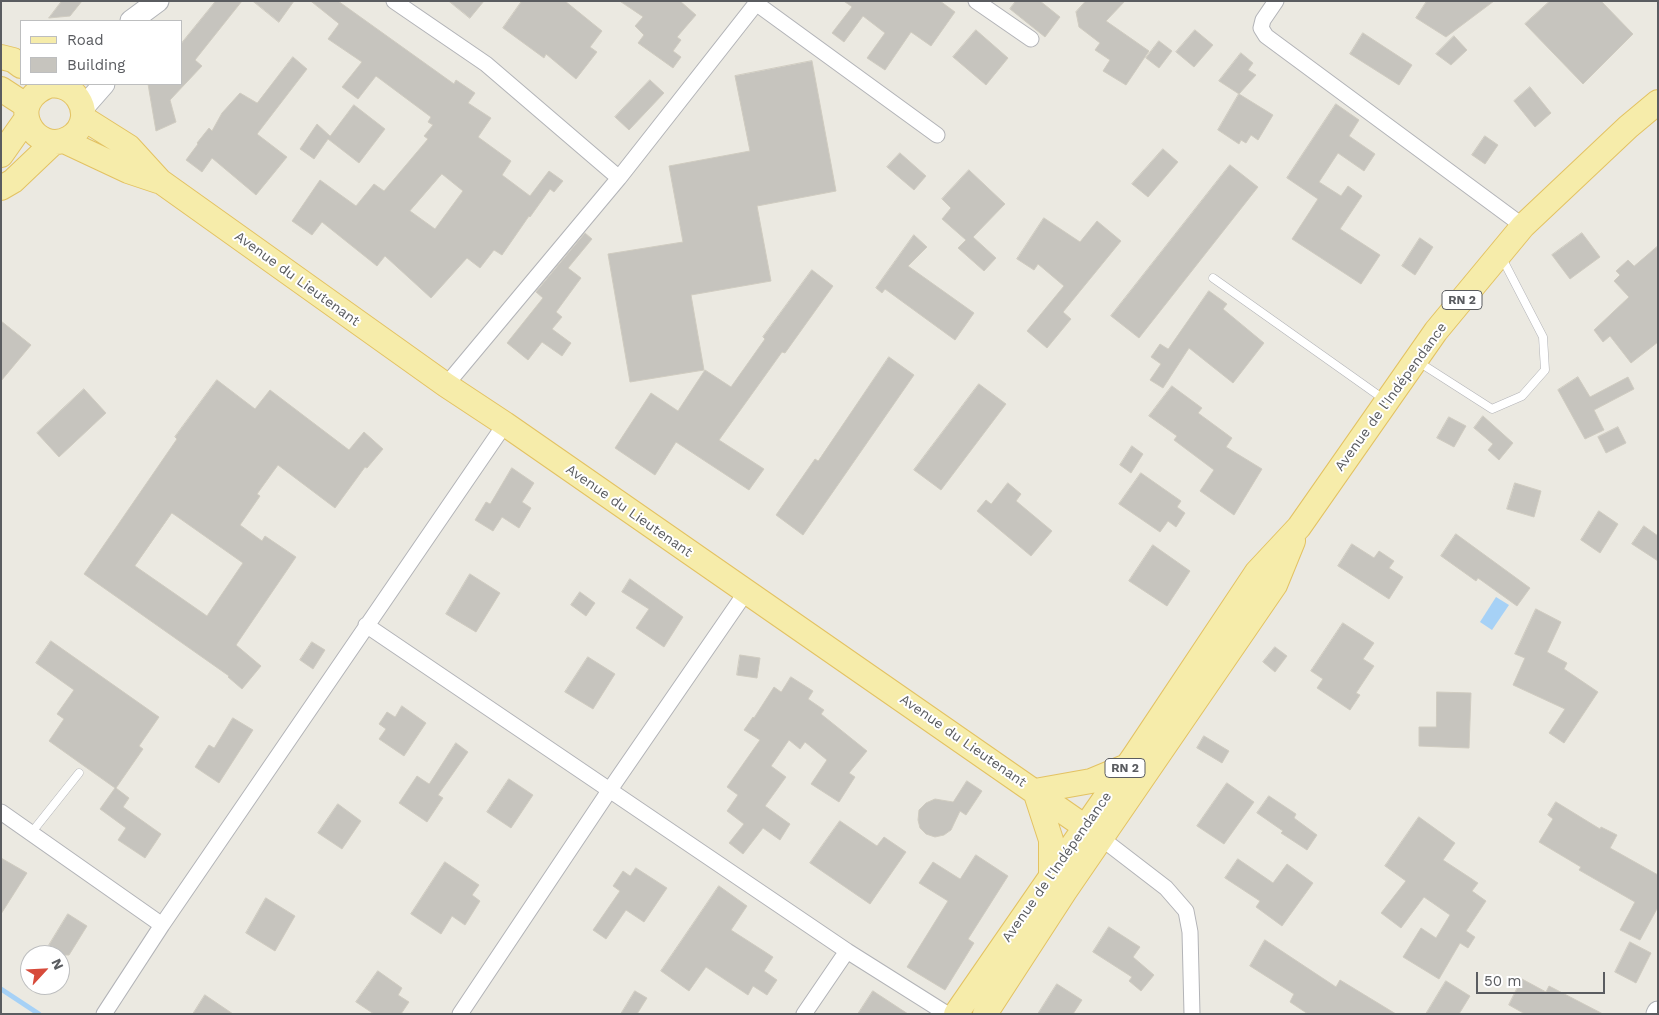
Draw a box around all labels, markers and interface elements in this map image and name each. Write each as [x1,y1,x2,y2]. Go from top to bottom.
legend [20,20,182,85]
text: Road [67,31,104,49]
text: Building [67,56,125,74]
street label: Avenue du Lieutenant [231,228,363,330]
road number: RN 2 [1442,290,1482,310]
street label: Avenue de l'Indépendance [1331,319,1451,475]
street label: Avenue du Lieutenant [563,461,695,561]
street label: Avenue du Lieutenant [897,691,1029,791]
road number: RN 2 [1105,758,1145,778]
street label: Avenue de l'Indépendance [999,789,1115,945]
north arrow [20,945,70,995]
text: N [48,956,67,972]
scale bar [1479,962,1608,994]
text: 50 m [1484,972,1521,990]

